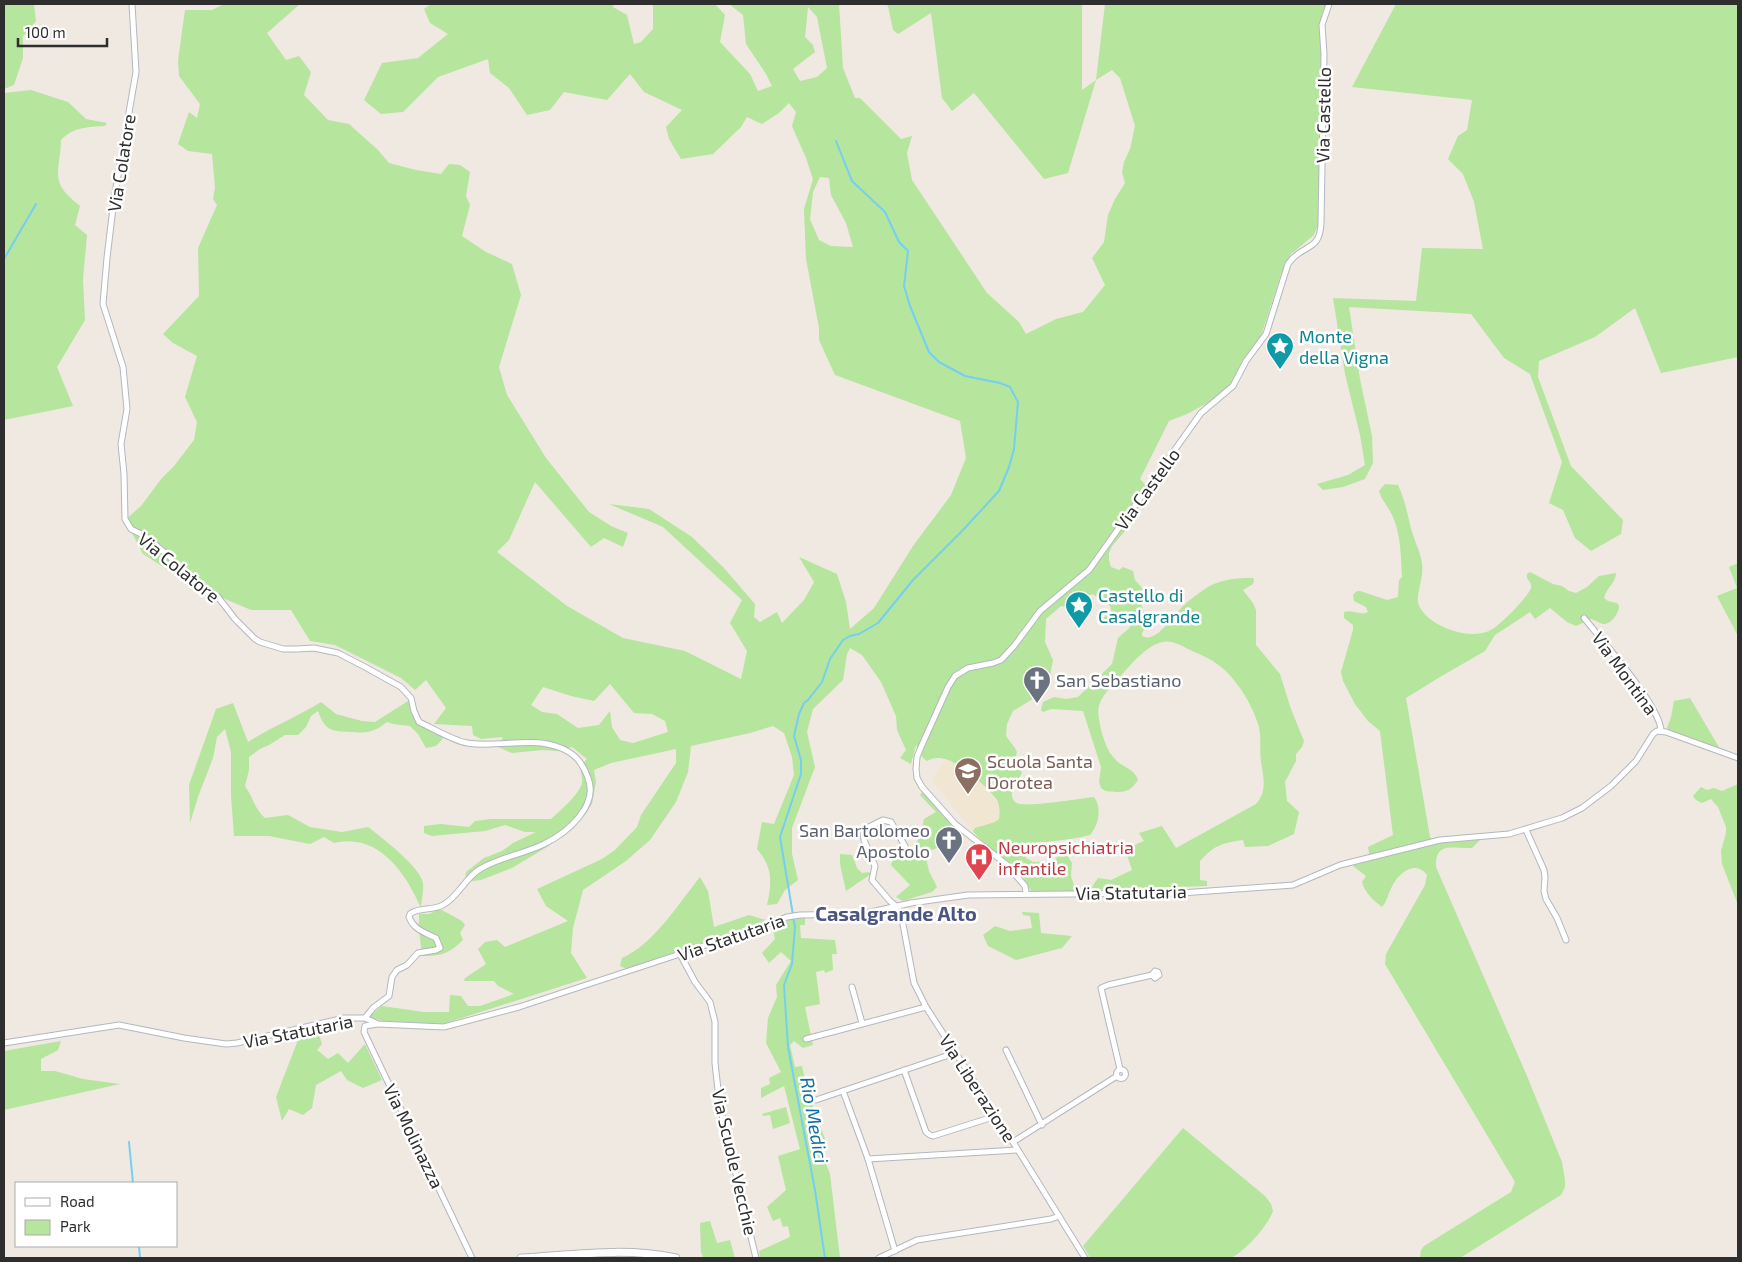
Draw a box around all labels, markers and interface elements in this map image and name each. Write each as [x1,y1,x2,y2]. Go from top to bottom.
scale bar [18,15,106,47]
text: 100 m [25,23,66,41]
street label: Via Castello [1311,67,1335,163]
street label: Via Colatore [102,113,140,213]
place label: Monte della Vigna [1299,325,1389,368]
place icon: Monte della Vigna [1265,331,1295,370]
street label: Via Castello [1110,444,1184,534]
street label: Via Colatore [134,527,224,607]
place label: Castello di Casalgrande [1098,584,1200,627]
place icon: Castello di Casalgrande [1064,590,1094,629]
street label: Via Montina [1587,627,1663,719]
church icon: San Sebastiano [1022,665,1052,704]
place label: San Sebastiano [1056,669,1181,691]
place label: Scuola Santa Dorotea [987,750,1093,793]
school or university icon: Scuola Santa Dorotea [953,756,983,795]
place label: San Bartolomeo Apostolo [799,819,930,862]
church icon: San Bartolomeo Apostolo [934,825,964,864]
place label: Neuropsichiatria infantile [998,836,1134,879]
hospital icon: Neuropsichiatria infantile [964,842,994,881]
street label: Via Statutaria [1075,880,1187,904]
district label: Casalgrande Alto [815,901,977,925]
street label: Via Statutaria [675,908,787,966]
street label: Via Statutaria [241,1010,355,1052]
street label: Via Liberazione [935,1030,1021,1146]
water label: Rio Medici [796,1075,834,1165]
street label: Via Molinazza [379,1080,449,1192]
street label: Via Scuole Vecchie [707,1087,763,1237]
legend [15,1182,178,1247]
text: Road [60,1192,95,1210]
text: Park [60,1217,91,1235]

